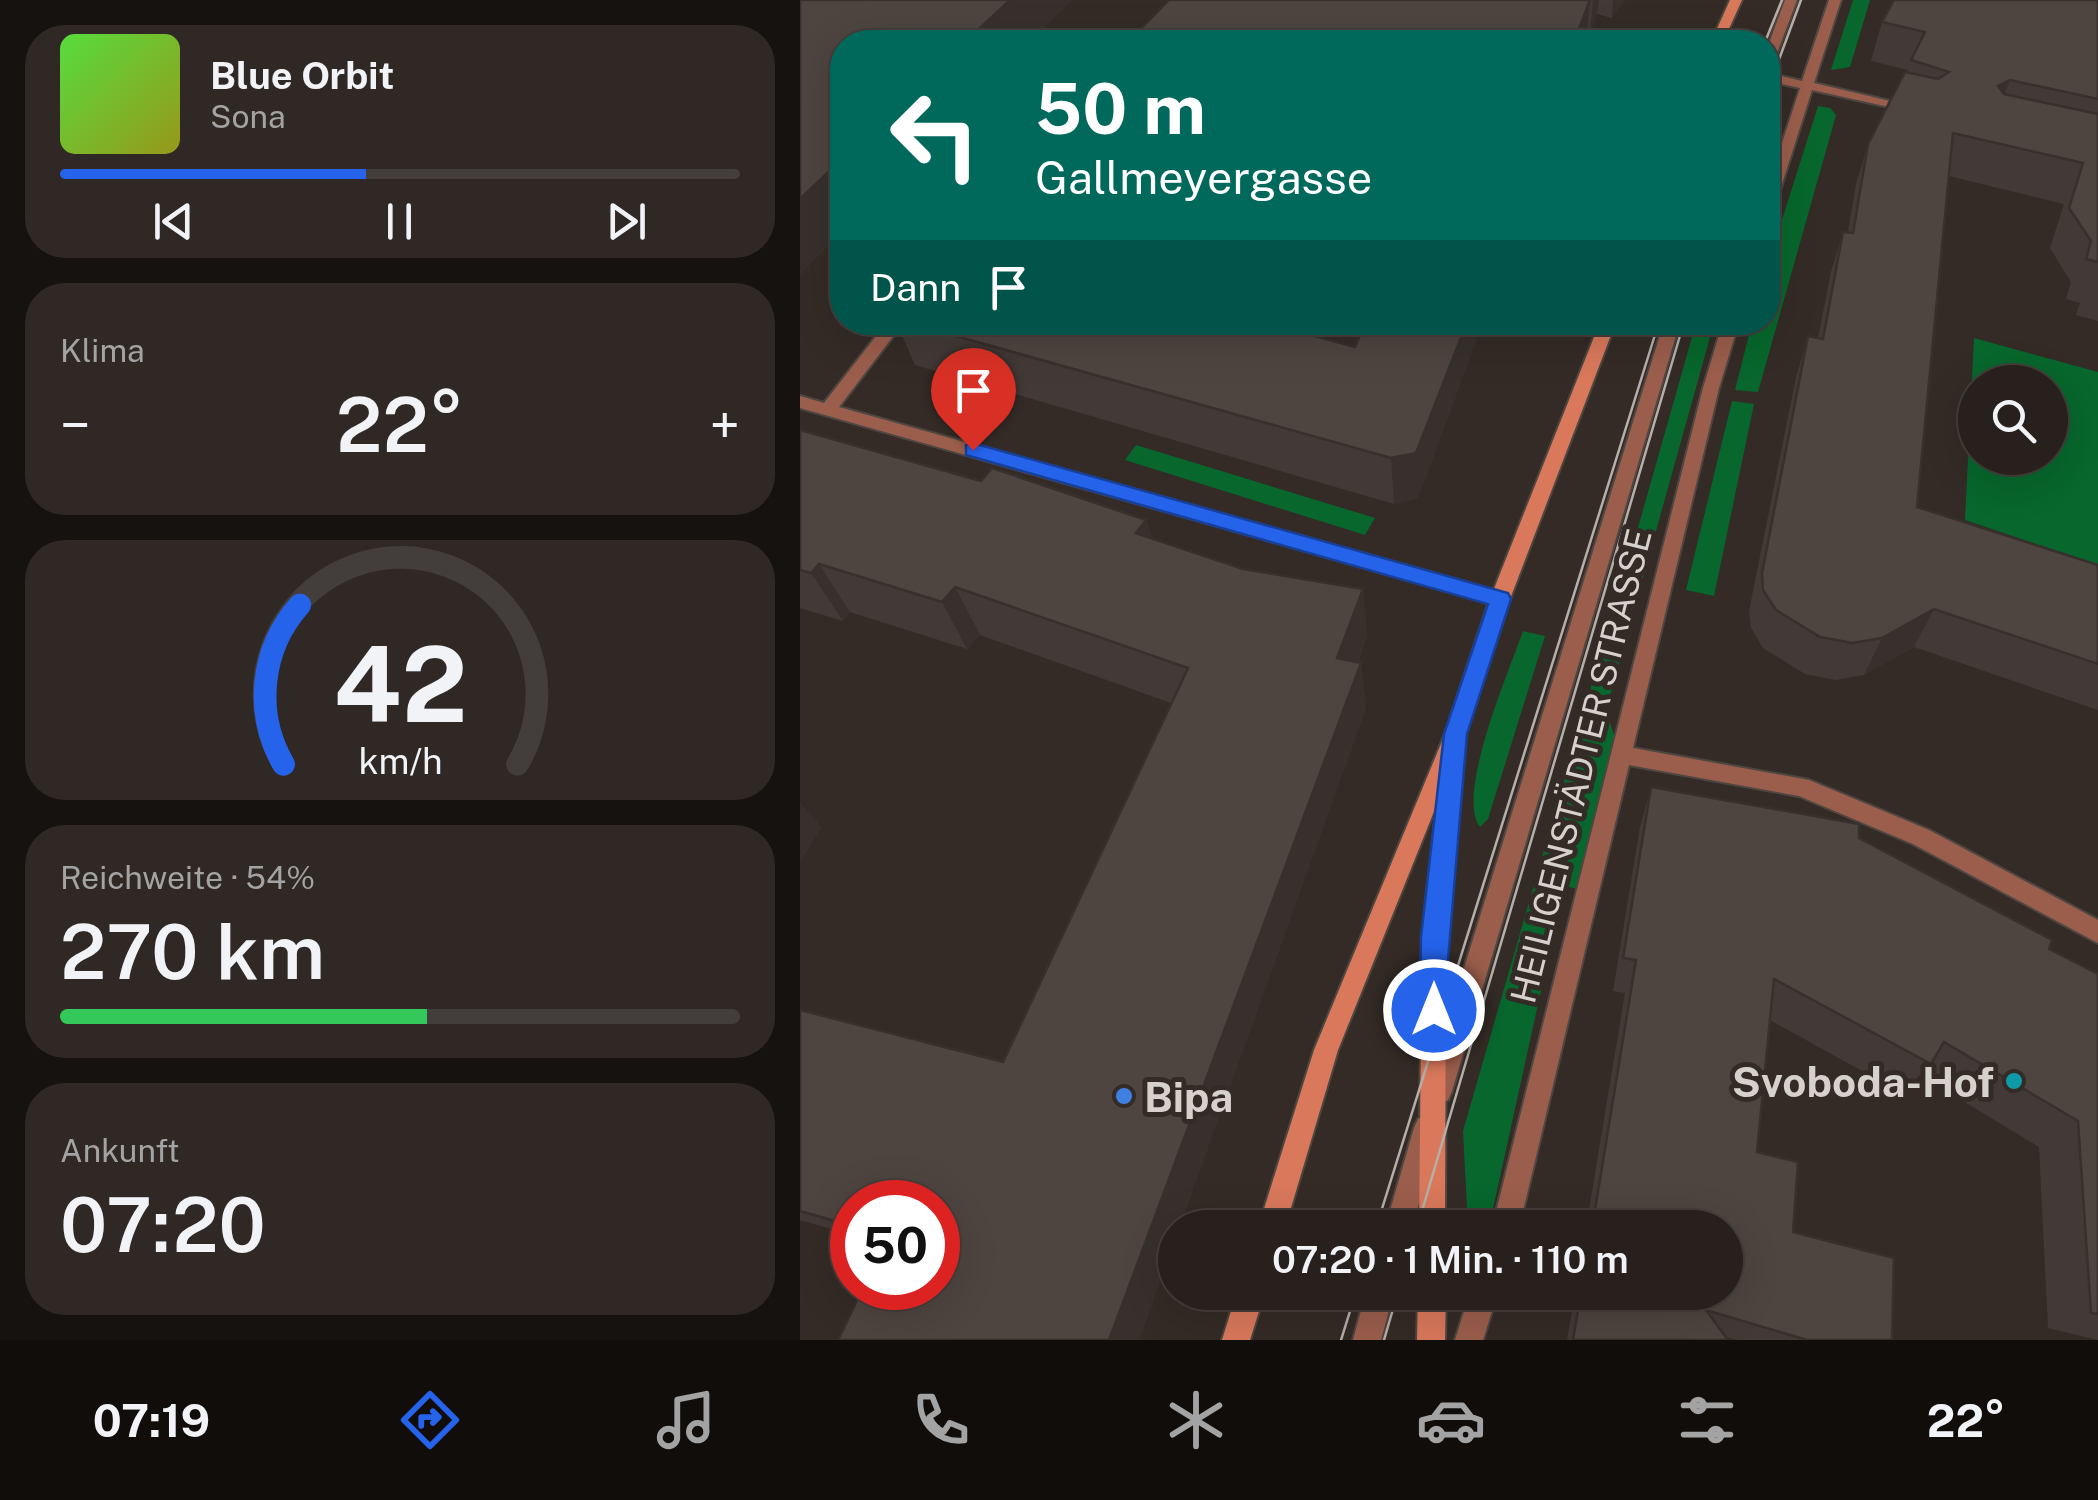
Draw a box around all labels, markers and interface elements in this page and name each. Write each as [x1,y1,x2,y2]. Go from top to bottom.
text: Blue Orbit [210,53,394,98]
text: 50 m [1035,67,1206,150]
icon: left [870,70,1000,200]
text: Sona [210,98,286,135]
text: Gallmeyergasse [1035,151,1372,204]
icon: previous [146,194,201,249]
icon: pause [372,194,427,249]
icon: next [599,194,654,249]
icon: arrive [981,260,1036,315]
text: Dann [870,265,961,310]
text: Klima [60,332,145,369]
pin [931,348,1016,451]
icon: arrive [946,363,1001,418]
map controls [1958,365,2068,475]
button: search [1958,365,2068,475]
text: 22° [336,381,464,469]
text: − [60,393,91,457]
text: + [710,393,740,457]
street label: HEILIGENSTÄDTER STRASSE [1501,525,1660,1007]
text: 42 [333,623,467,745]
text: km/h [358,740,442,782]
text: Reichweite · 54% [60,859,315,896]
text: 270 km [60,908,325,996]
position arrow [1382,958,1486,1062]
place label: Svoboda-Hof [1732,1057,1994,1106]
marker: Svoboda-Hof [2003,1070,2025,1092]
place label: Bipa [1144,1072,1233,1121]
marker: Bipa [1113,1085,1135,1107]
text: Ankunft [60,1132,180,1169]
speed limit sign: 50 [830,1180,960,1310]
text: 07:20 [60,1181,266,1269]
text: 07:20 · 1 Min. · 110 m [1272,1237,1629,1282]
icon: directions [395,1385,465,1455]
icon: music [651,1385,721,1455]
icon: phone [906,1385,976,1455]
icon: climate [1161,1385,1231,1455]
icon: car [1416,1385,1486,1455]
icon: filters [1672,1385,1742,1455]
text: 07:19 [93,1394,210,1447]
text: 22° [1927,1394,2005,1447]

